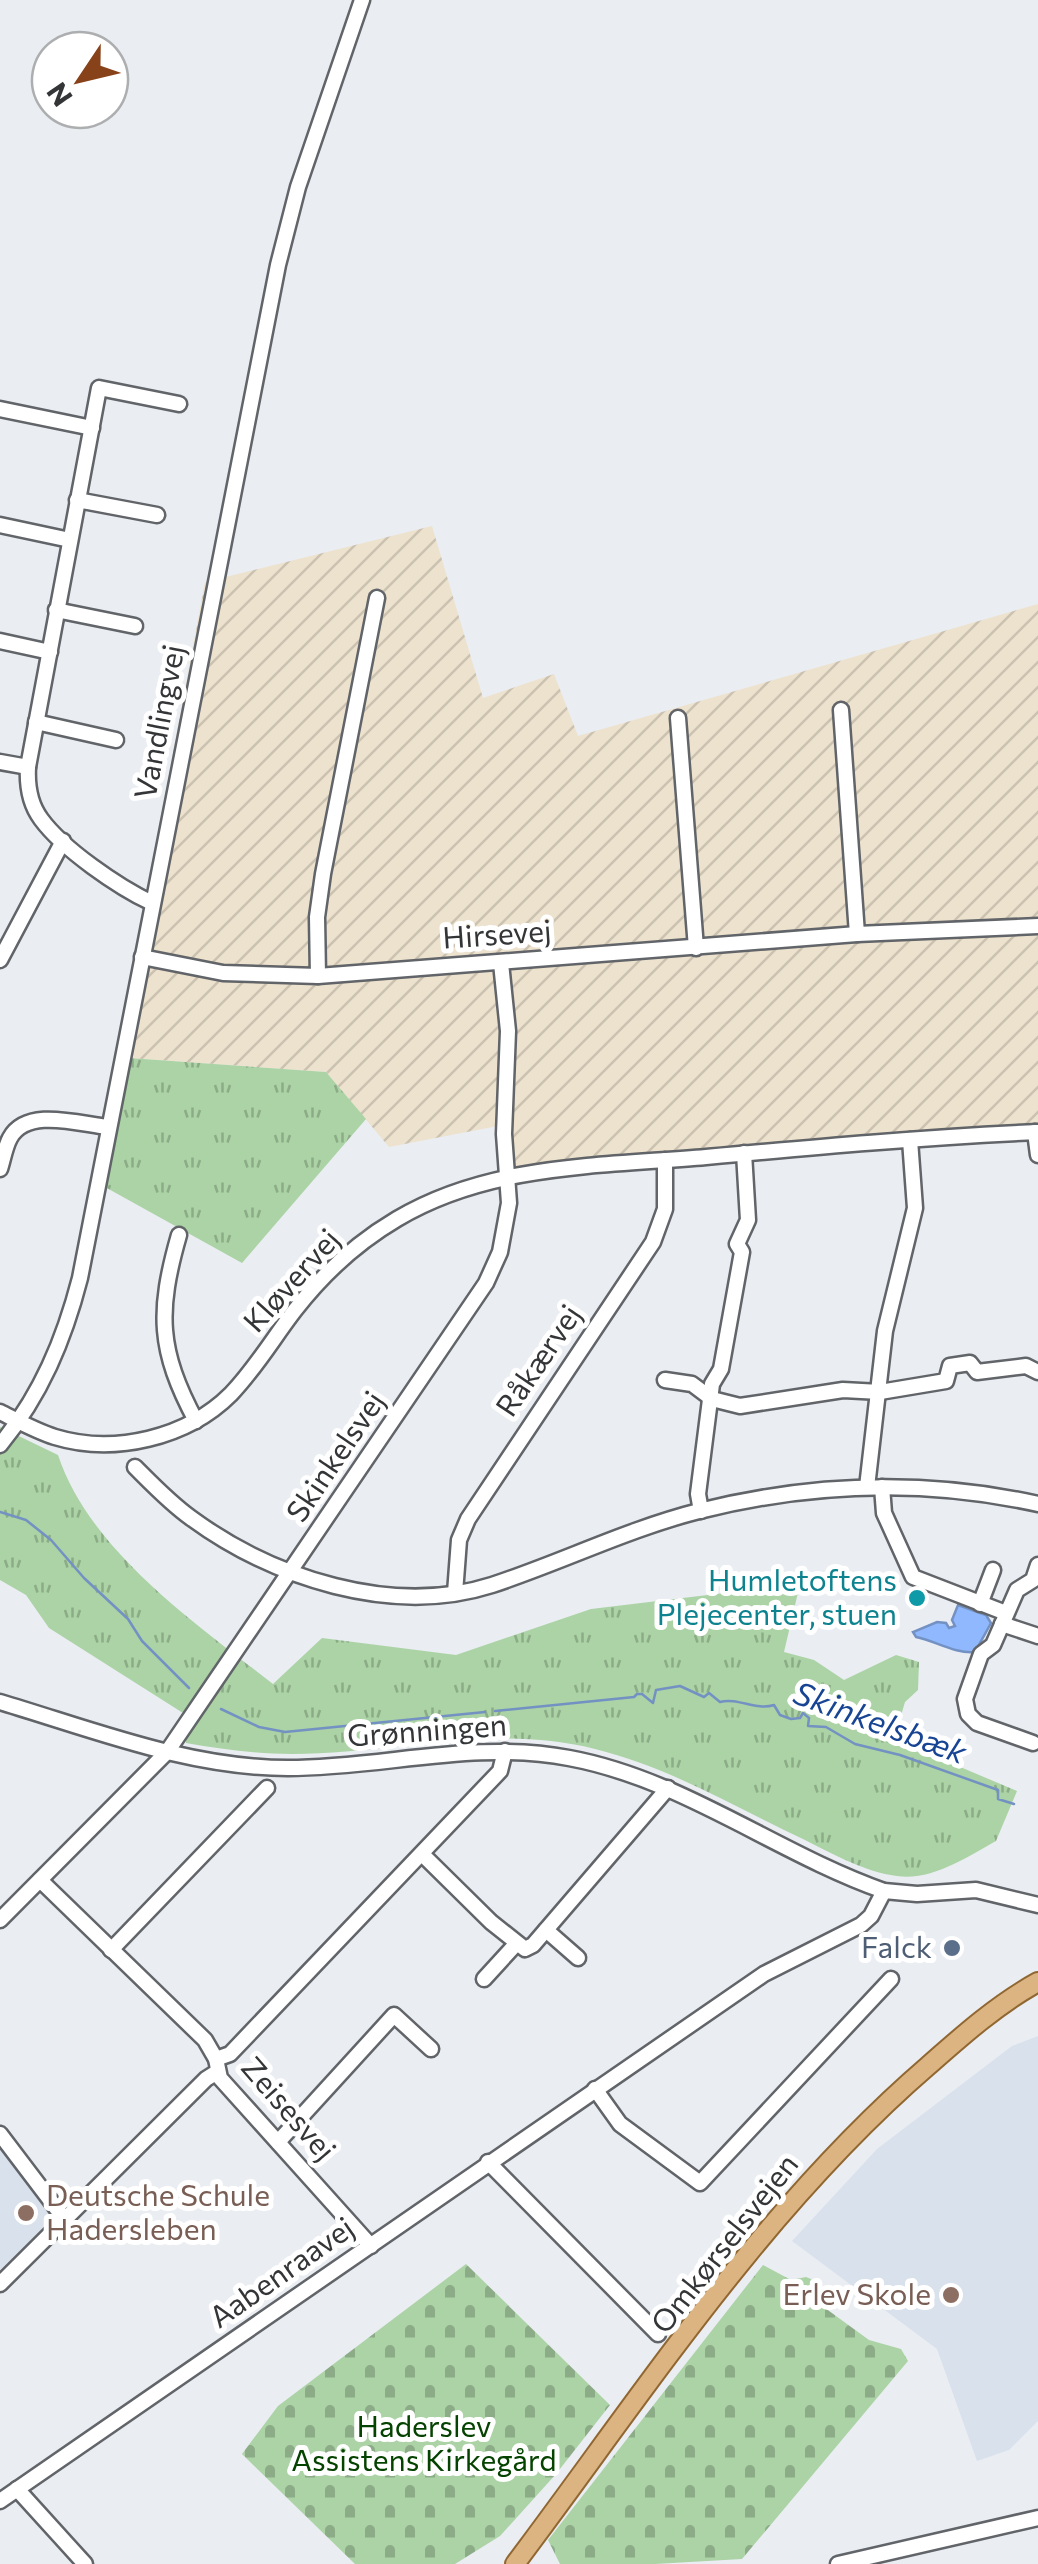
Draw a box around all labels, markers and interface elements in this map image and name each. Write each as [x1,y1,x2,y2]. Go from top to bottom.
north arrow [30,30,130,130]
text: N [39,77,79,113]
street label: Vandlingvej [124,641,191,802]
street label: Hirsevej [441,910,553,955]
street label: Kløvervej [234,1220,346,1339]
street label: Råkærvej [486,1297,588,1422]
street label: Skinkelsvej [277,1383,391,1528]
place label: Humletoftens Plejecenter, stuen [657,1560,897,1631]
marker: Humletoftens Plejecenter, stuen [906,1587,928,1609]
water label: Skinkelsbæk [789,1671,973,1771]
street label: Grønningen [346,1704,508,1753]
place label: Falck [861,1927,932,1964]
marker: Falck [941,1937,963,1959]
street label: Zeisesvej [235,2048,345,2167]
street label: Omkørselsvejen [642,2145,805,2340]
place label: Deutsche Schule Hadersleben [46,2175,270,2246]
marker: Deutsche Schule Hadersleben [15,2202,37,2224]
street label: Aabenraavej [201,2208,360,2334]
place label: Erlev Skole [782,2274,931,2311]
marker: Erlev Skole [940,2284,962,2306]
park label: Haderslev Assistens Kirkegård [291,2406,557,2477]

